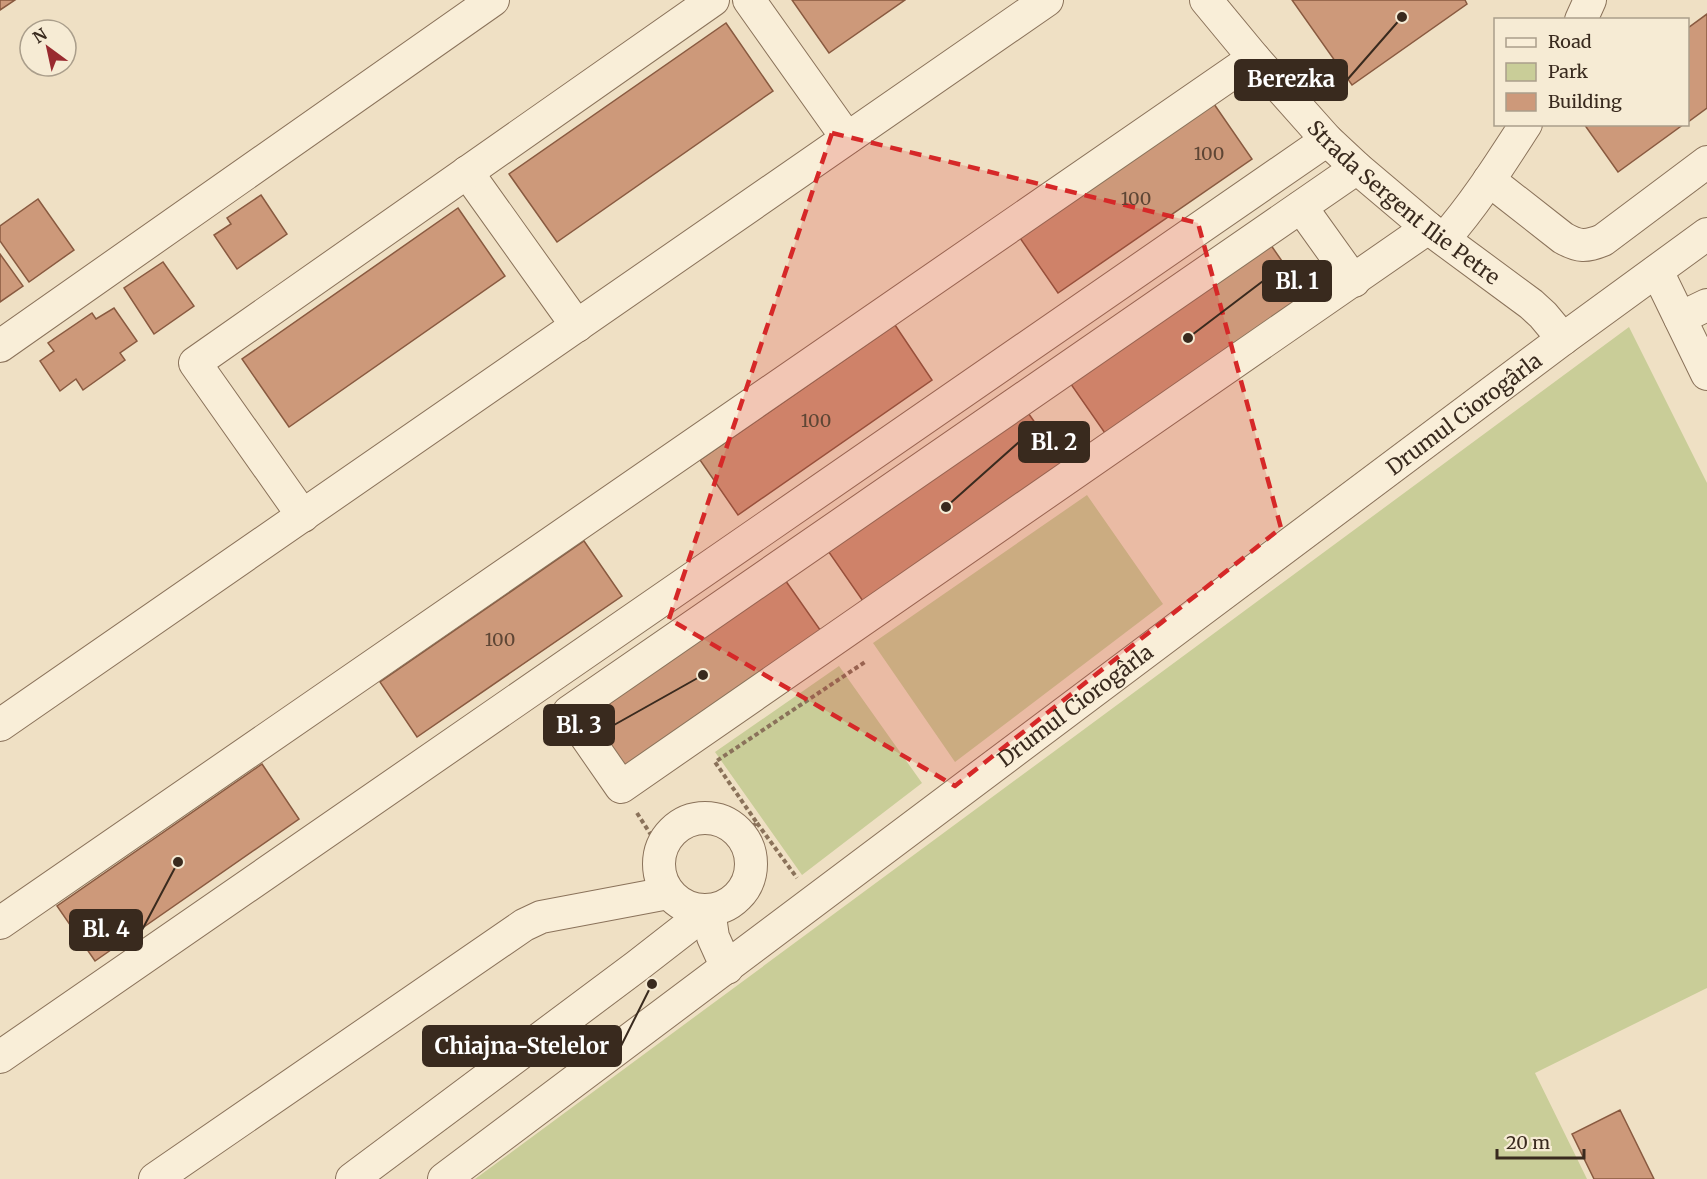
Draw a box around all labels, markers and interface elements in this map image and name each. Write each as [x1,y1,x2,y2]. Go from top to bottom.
north arrow [18,18,78,78]
legend [1494,18,1689,126]
text: N [29,23,51,47]
text: Road [1548,30,1592,53]
callout: Berezka [1235,60,1347,100]
text: Park [1548,60,1589,83]
text: Berezka [1247,65,1335,93]
text: Building [1548,90,1622,113]
street label: Strada Sergent Ilie Petre [1302,114,1505,290]
house number: 100 [1194,142,1224,165]
house number: 100 [1121,187,1151,210]
callout: Bl. 1 [1263,261,1331,301]
text: Bl. 1 [1275,267,1319,295]
street label: Drumul Ciorogârla [1380,346,1547,481]
house number: 100 [801,409,831,432]
callout: Bl. 2 [1019,422,1089,462]
text: Bl. 2 [1031,428,1077,456]
house number: 100 [485,628,515,651]
street label: Drumul Ciorogârla [992,638,1158,772]
callout: Bl. 3 [544,705,614,745]
text: Bl. 3 [556,711,602,739]
callout: Bl. 4 [70,910,142,950]
text: Bl. 4 [82,915,130,943]
callout: Chiajna-Stelelor [423,1026,621,1066]
text: Chiajna-Stelelor [435,1032,609,1060]
scale bar [1497,1122,1584,1160]
text: 20 m [1506,1131,1550,1154]

